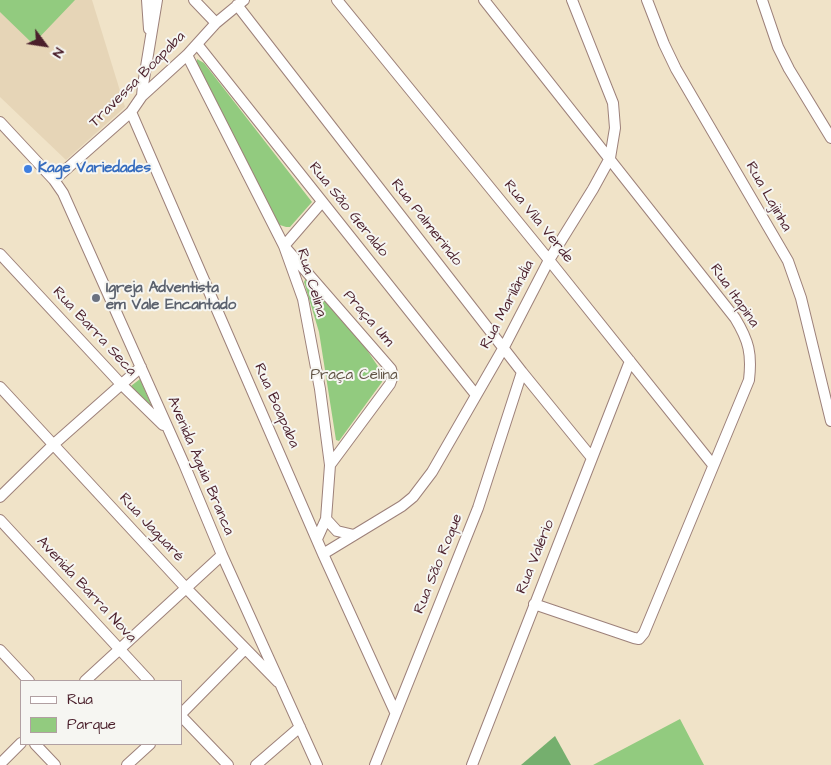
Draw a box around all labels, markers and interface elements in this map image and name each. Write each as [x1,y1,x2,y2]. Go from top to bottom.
north arrow [20,20,70,70]
street label: Travessa Boapaba [86,28,190,132]
text: N [47,44,69,62]
street label: Rua São Geraldo [304,159,392,261]
street label: Rua Lajinha [741,159,795,235]
place label: Kage Variedades [38,160,151,178]
marker: Kage Variedades [22,163,34,175]
street label: Rua Palmerindo [386,176,466,270]
street label: Rua Vila Verde [499,177,577,267]
street label: Rua Celina [292,247,330,319]
street label: Rua Marilândia [477,258,539,352]
street label: Rua Itapina [706,261,762,331]
place label: Igreja Adventista em Vale Encantado [106,280,236,315]
street label: Rua Barra Seca [48,284,140,380]
street label: Praça Um [339,287,397,351]
marker: Igreja Adventista em Vale Encantado [90,292,102,304]
street label: Rua Boapaba [249,361,303,451]
park label: Praça Celina [310,367,398,385]
street label: Avenida Águia Branca [163,394,237,538]
street label: Rua Jaguaré [115,490,187,566]
street label: Rua São Roque [411,511,467,617]
street label: Rua Valério [513,517,559,597]
street label: Avenida Barra Nova [32,533,140,647]
legend [20,680,182,745]
text: Rua [67,689,93,710]
text: Parque [67,714,116,735]

